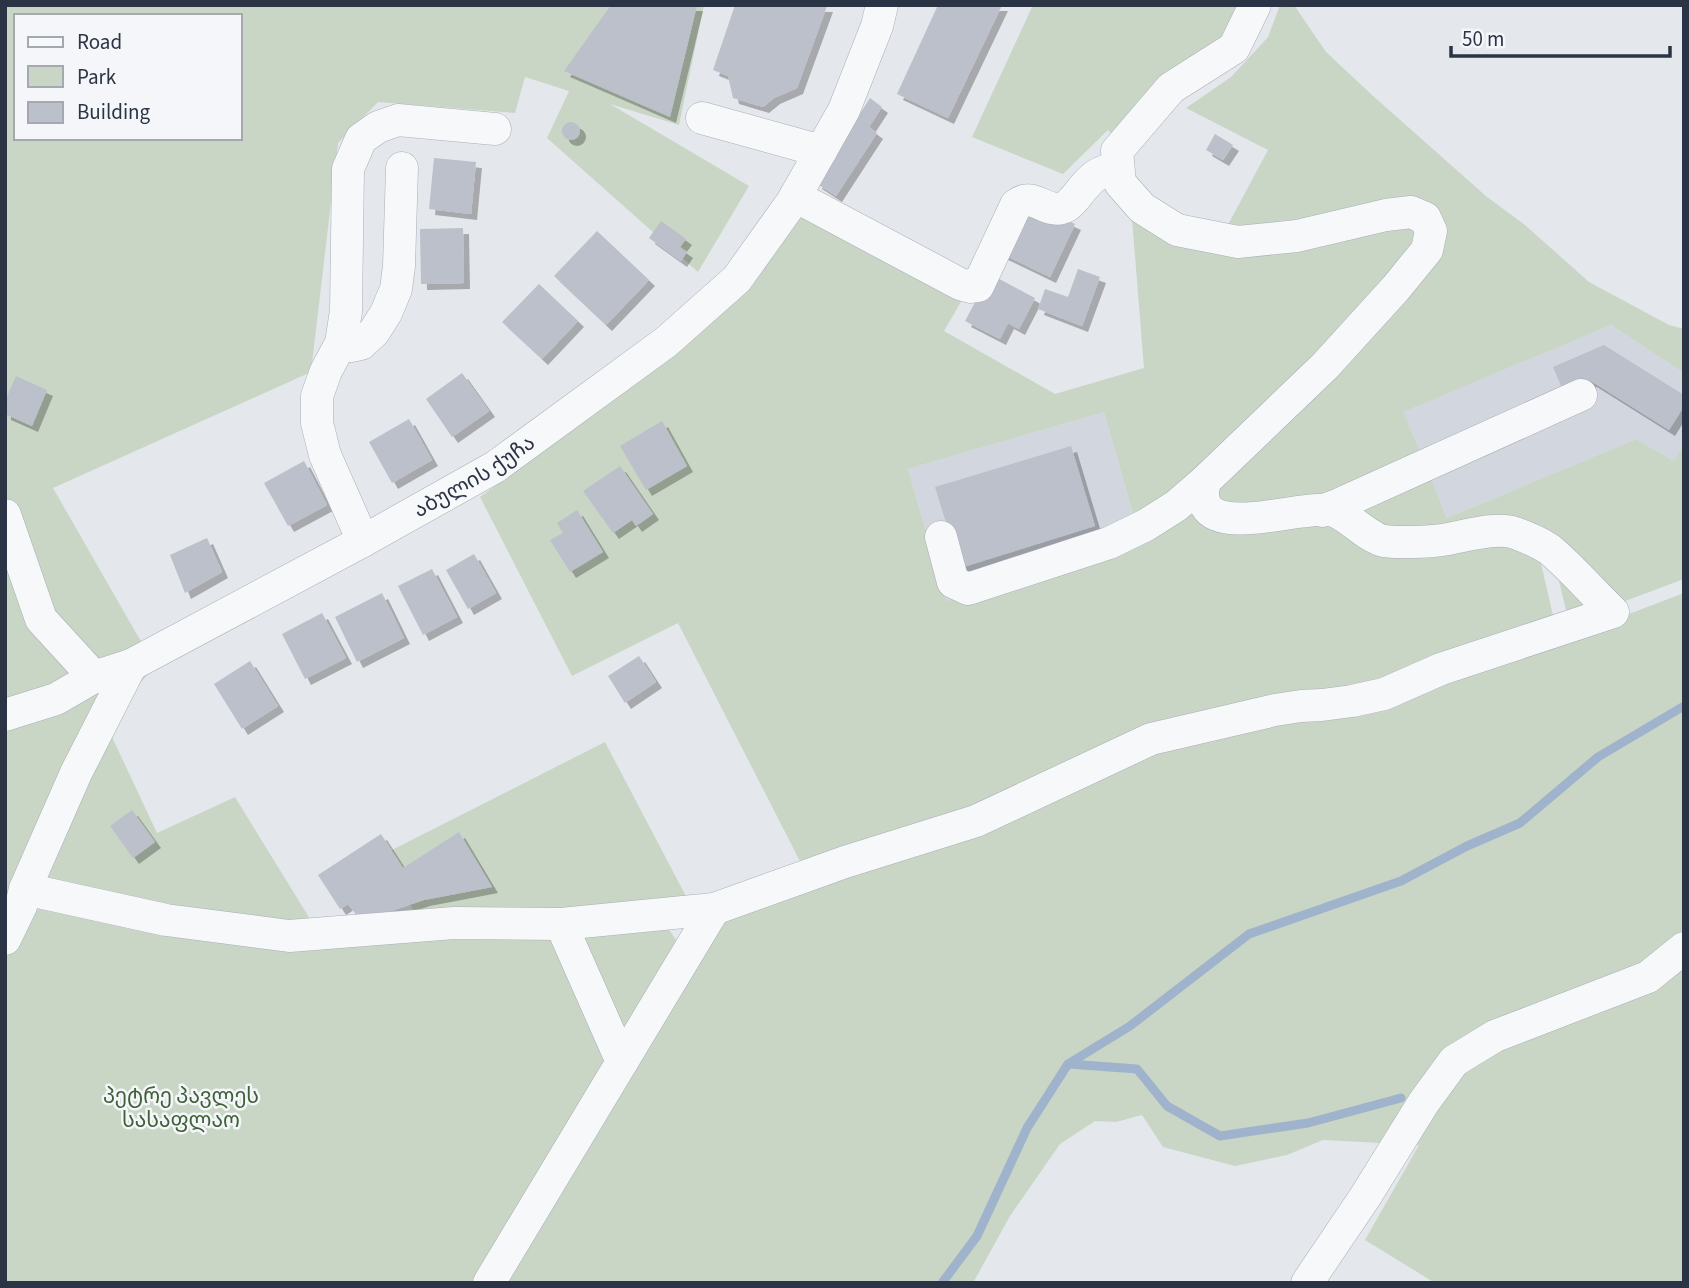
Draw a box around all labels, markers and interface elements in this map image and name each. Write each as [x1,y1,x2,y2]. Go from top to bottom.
legend [14,14,242,140]
scale bar [1451,14,1670,58]
text: 50 m [1462,24,1504,54]
text: Road [77,27,122,57]
text: Park [77,62,117,92]
text: Building [77,97,151,127]
street label: აბულის ქუჩა [408,428,541,525]
park label: პეტრე პავლეს სასაფლაო [103,1081,259,1135]

